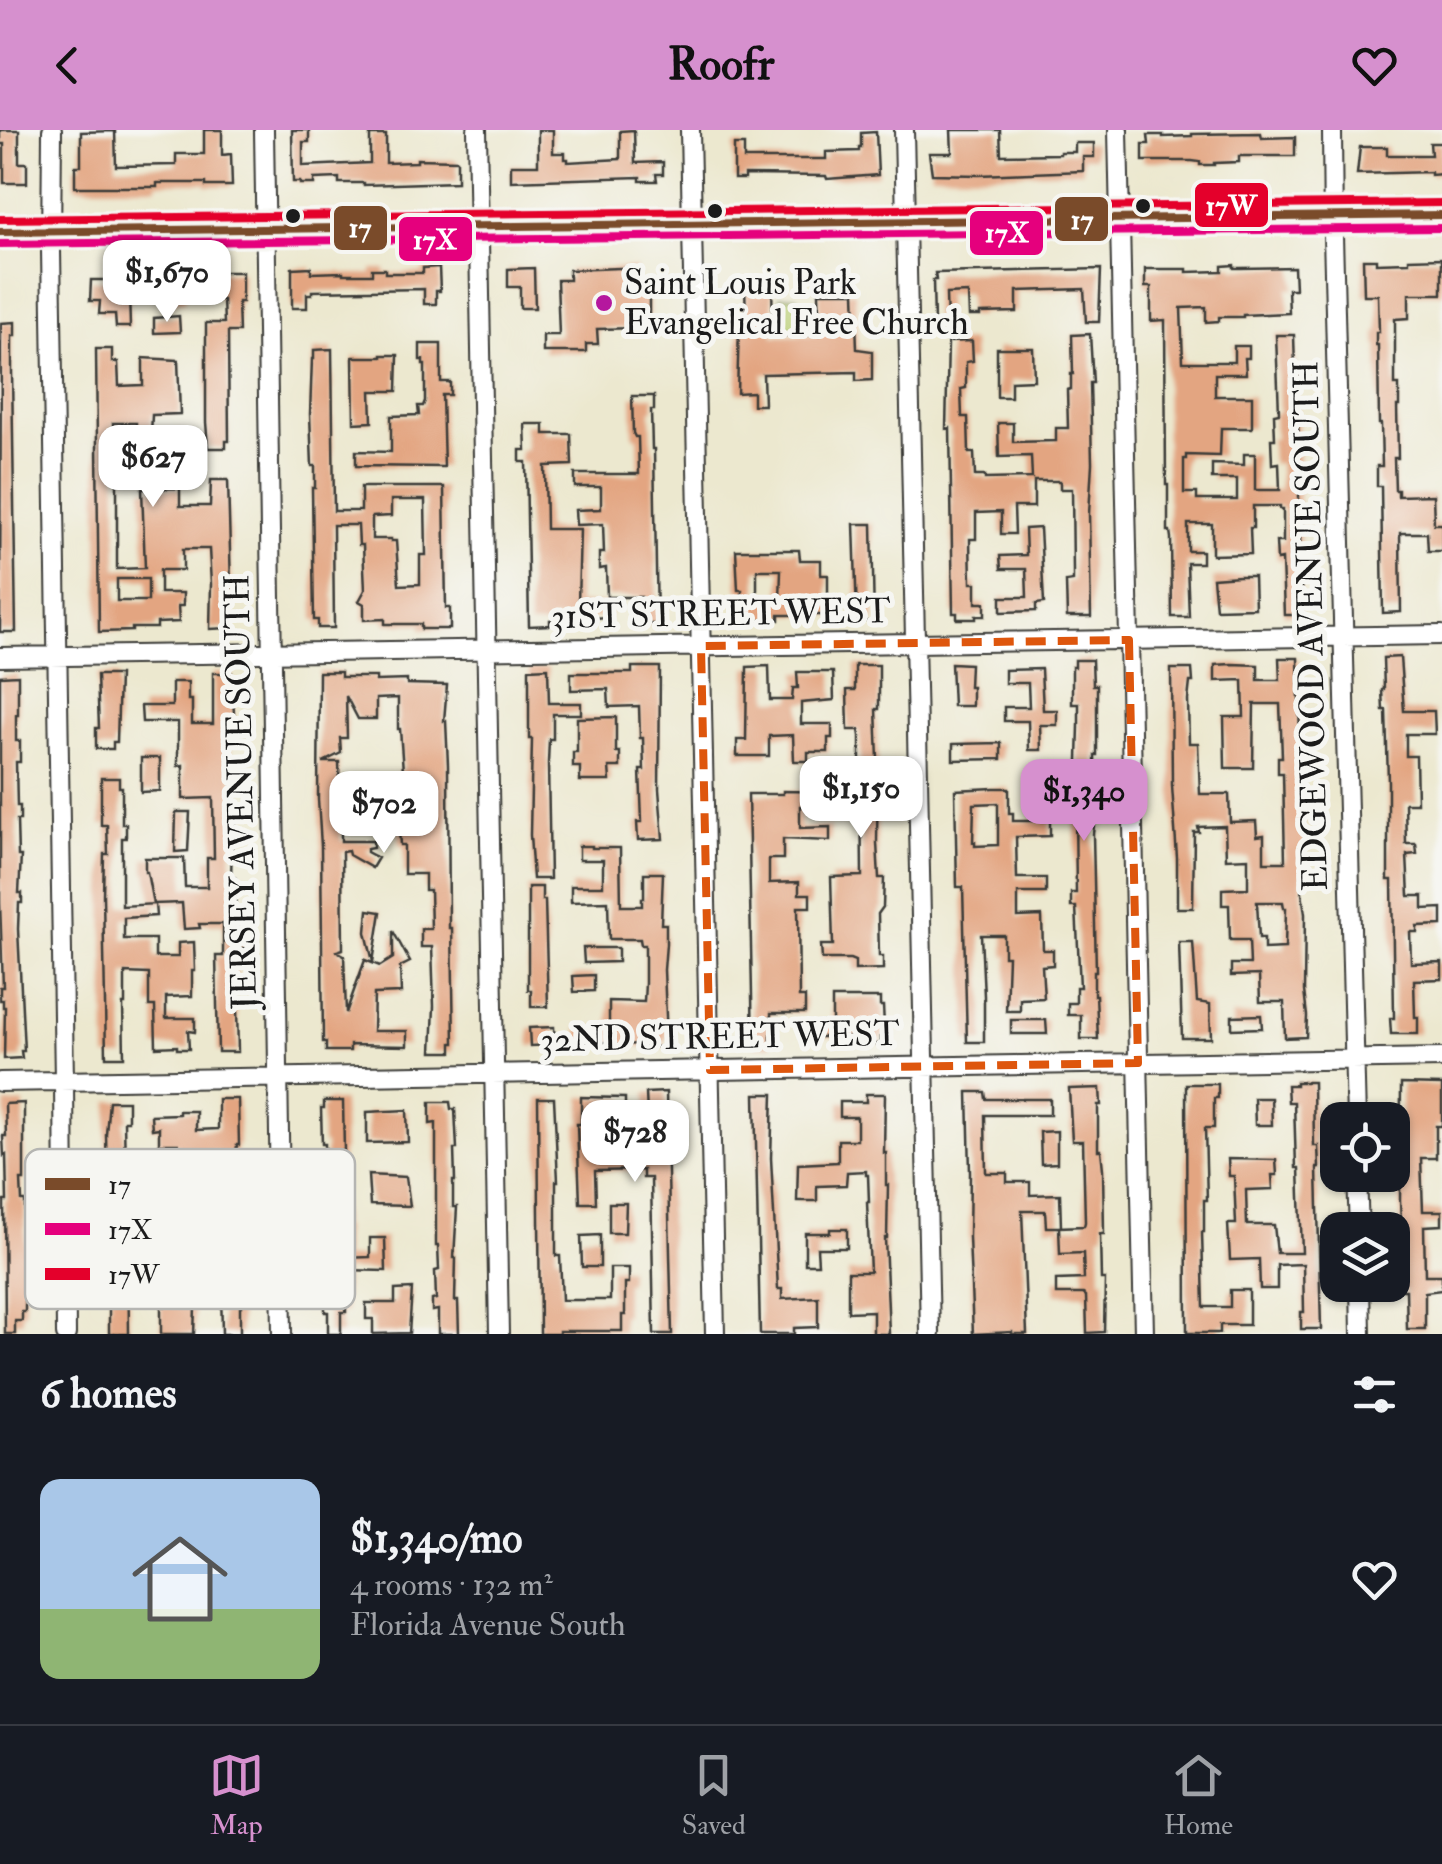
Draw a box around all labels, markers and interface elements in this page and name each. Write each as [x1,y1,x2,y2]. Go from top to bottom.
text: Roofr [668,37,774,93]
icon: back [40,38,95,93]
icon: heart [1347,38,1402,93]
line badge: 17W [1193,181,1270,229]
text: 17W [1205,189,1258,224]
line badge: 17 [1053,195,1110,243]
unlabelled marker [1133,196,1153,216]
unlabelled marker [705,201,725,221]
text: 17 [1071,203,1094,238]
line badge: 17 [332,204,389,252]
unlabelled marker [283,206,303,226]
line badge: 17X [968,209,1045,257]
text: 17 [349,211,372,246]
line badge: 17X [397,215,474,263]
text: 17X [985,216,1030,251]
text: 17X [413,223,458,258]
pin: $1,670 [86,240,248,325]
text: $1,670 [125,252,209,292]
place label: Saint Louis Park Evangelical Free Church [624,261,969,345]
marker: Saint Louis Park Evangelical Free Church [593,292,615,314]
street label: EDGEWOOD AVENUE SOUTH [1284,360,1338,892]
pin: $627 [94,425,212,510]
text: $627 [120,437,186,477]
street label: JERSEY AVENUE SOUTH [215,574,267,1011]
street label: 31ST STREET WEST [551,589,891,639]
pin: $1,150 [780,756,942,841]
pin: $1,340 [1003,759,1165,844]
text: $1,150 [822,768,900,808]
pin: $702 [325,771,443,856]
text: $1,340 [1043,771,1125,811]
text: $702 [351,783,417,823]
street label: 32ND STREET WEST [540,1012,900,1062]
pin: $728 [576,1100,694,1185]
map controls [1320,1102,1410,1302]
button: locate [1320,1102,1410,1192]
text: $728 [603,1112,667,1152]
legend [25,1149,355,1309]
text: 17 [108,1168,131,1203]
button: layers [1320,1212,1410,1302]
text: 17X [108,1213,153,1248]
text: 17W [108,1258,161,1293]
icon: filters [1347,1367,1402,1422]
text: 6 homes [40,1368,177,1420]
text: $1,340/mo [350,1513,522,1565]
icon: home [120,1519,240,1639]
icon: heart [1347,1552,1402,1607]
text: 4 rooms · 132 m² [350,1565,553,1605]
text: Florida Avenue South [350,1605,626,1645]
tab: Map [209,1748,264,1843]
tab: Saved [682,1748,746,1843]
tab: Home [1164,1748,1233,1843]

